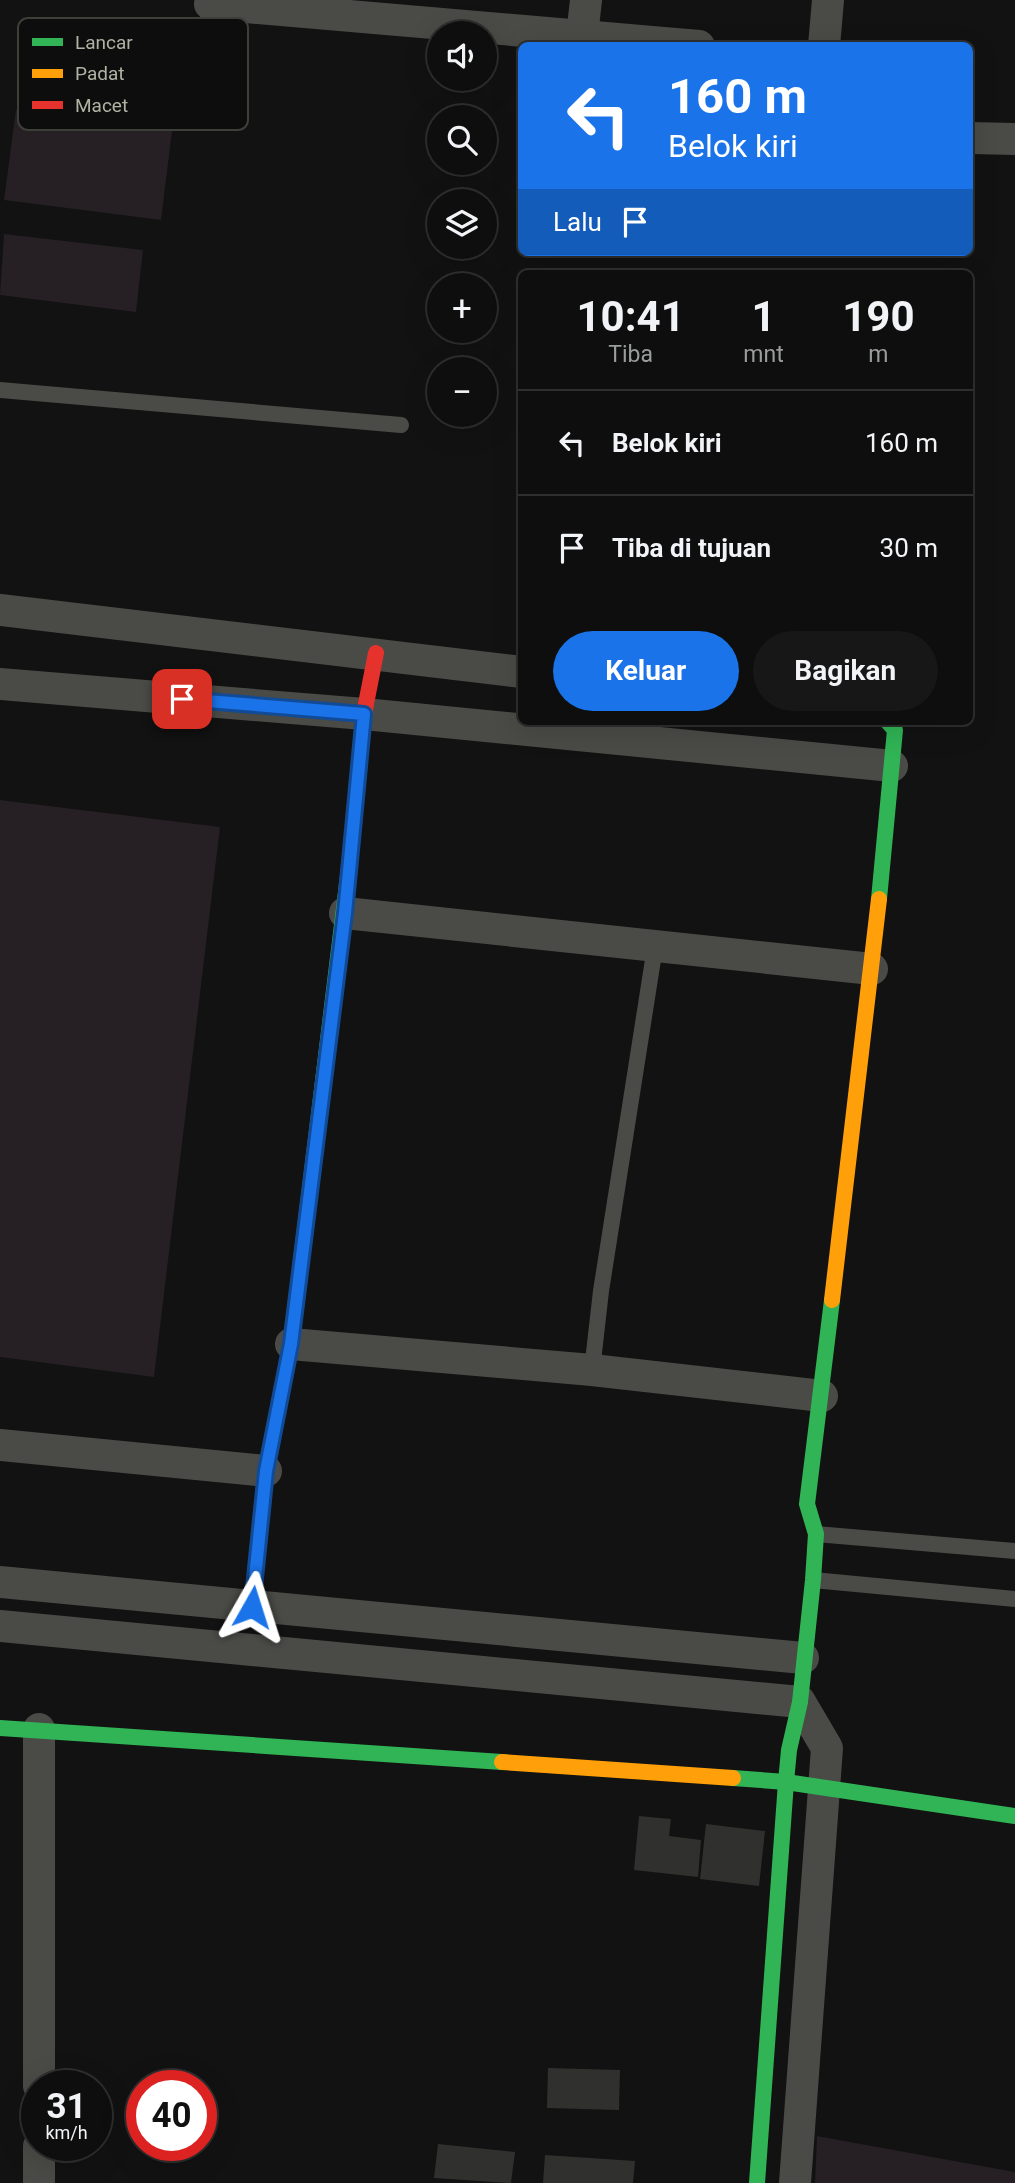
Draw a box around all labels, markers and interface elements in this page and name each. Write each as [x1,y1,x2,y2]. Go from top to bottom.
legend [18,18,248,130]
map controls [427,21,497,427]
button: sound [427,21,497,91]
text: Lancar [75,31,133,54]
text: Padat [75,62,125,85]
text: 160 m [668,68,807,125]
icon: left [553,70,644,161]
text: Macet [75,94,128,117]
button: search [427,105,497,175]
text: Belok kiri [668,127,798,165]
button: layers [427,189,497,259]
icon: arrive [616,203,654,241]
text: Lalu [553,207,602,237]
button: + [427,273,497,343]
text: 10:41 [577,292,685,341]
text: 1 [751,292,776,341]
text: 190 [842,292,914,341]
text: Tiba [608,341,653,368]
text: mnt [743,341,784,368]
text: m [868,341,888,368]
button: − [427,357,497,427]
icon: left [553,424,591,462]
text: Belok kiri [612,428,722,458]
text: 160 m [865,428,938,458]
icon: arrive [553,529,591,567]
text: Tiba di tujuan [612,533,771,563]
text: 30 m [880,533,938,563]
button: Keluar [553,631,739,711]
button: Bagikan [753,631,938,711]
pin [152,669,212,729]
icon: arrive [163,680,201,718]
position arrow [215,1570,289,1644]
speed limit sign: 40 [126,2070,217,2161]
text: 31 [46,2086,87,2127]
text: km/h [45,2122,88,2143]

